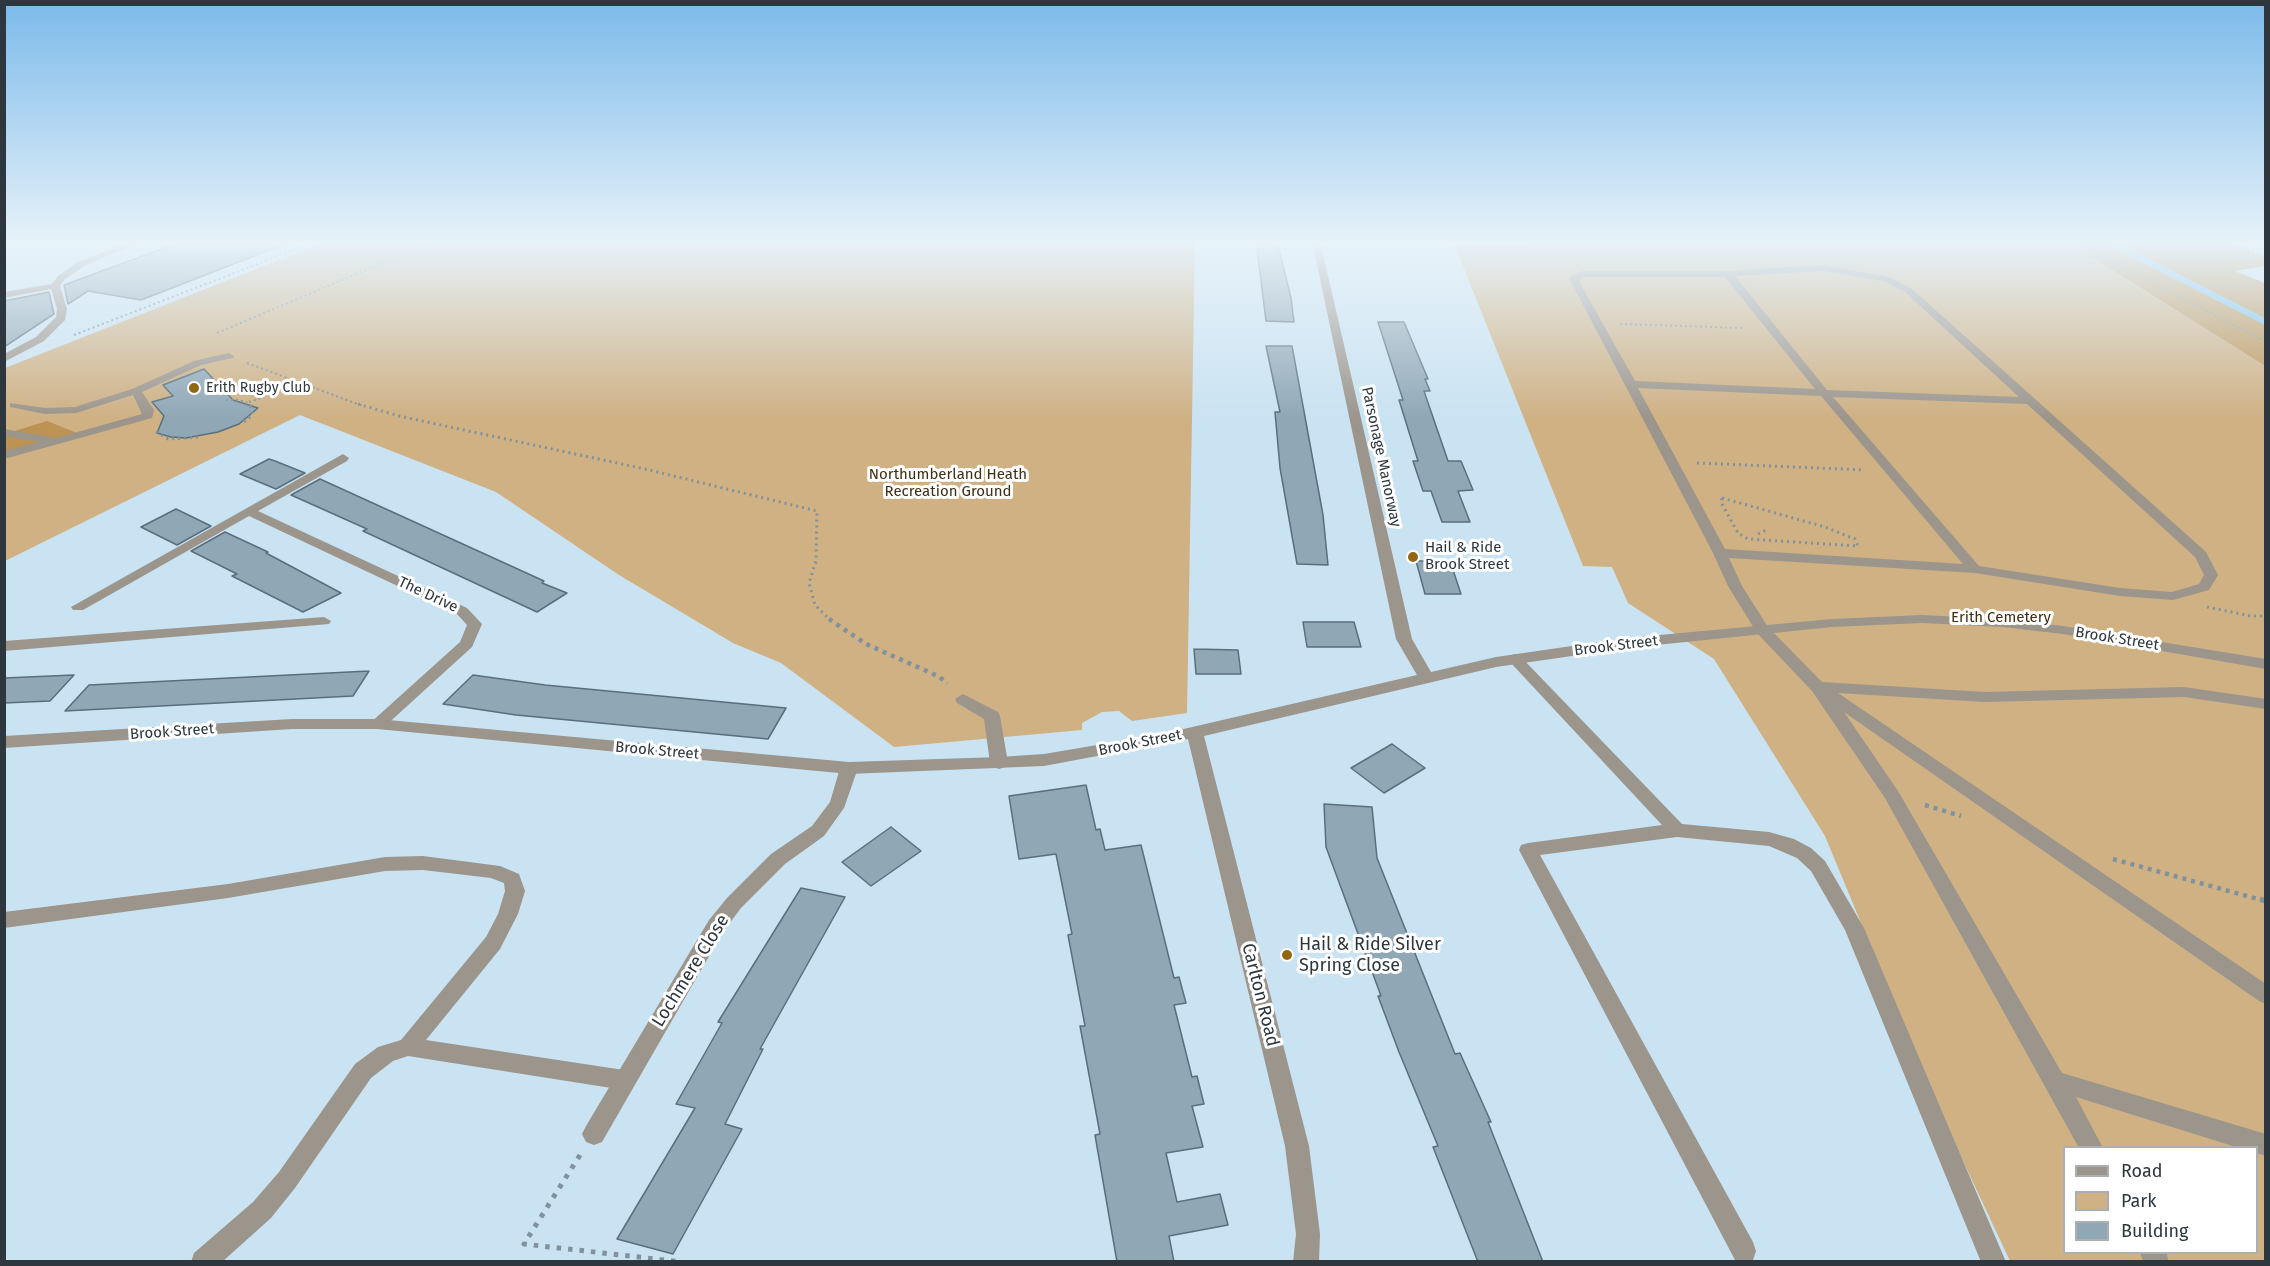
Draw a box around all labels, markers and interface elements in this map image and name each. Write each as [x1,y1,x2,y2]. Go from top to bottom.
place label: Erith Rugby Club [206,380,311,396]
marker: Erith Rugby Club [187,381,201,395]
street label: Parsonage Manorway [1357,385,1405,529]
park label: Northumberland Heath Recreation Ground [869,466,1027,501]
place label: Hail & Ride Brook Street [1425,539,1509,574]
marker: Hail & Ride Brook Street [1406,550,1420,564]
street label: The Drive [395,573,461,617]
park label: Erith Cemetery [1951,609,2051,627]
street label: Brook Street [2074,624,2160,654]
street label: Brook Street [1573,632,1659,660]
street label: Brook Street [129,720,215,744]
street label: Brook Street [1097,726,1183,760]
street label: Brook Street [614,738,700,764]
street label: Lochmere Close [648,911,734,1031]
place label: Hail & Ride Silver Spring Close [1299,934,1441,976]
street label: Carlton Road [1237,941,1283,1049]
marker: Hail & Ride Silver Spring Close [1280,948,1294,962]
legend [2063,1146,2258,1254]
text: Road [2121,1160,2163,1182]
text: Park [2121,1190,2156,1212]
text: Building [2121,1220,2188,1242]

